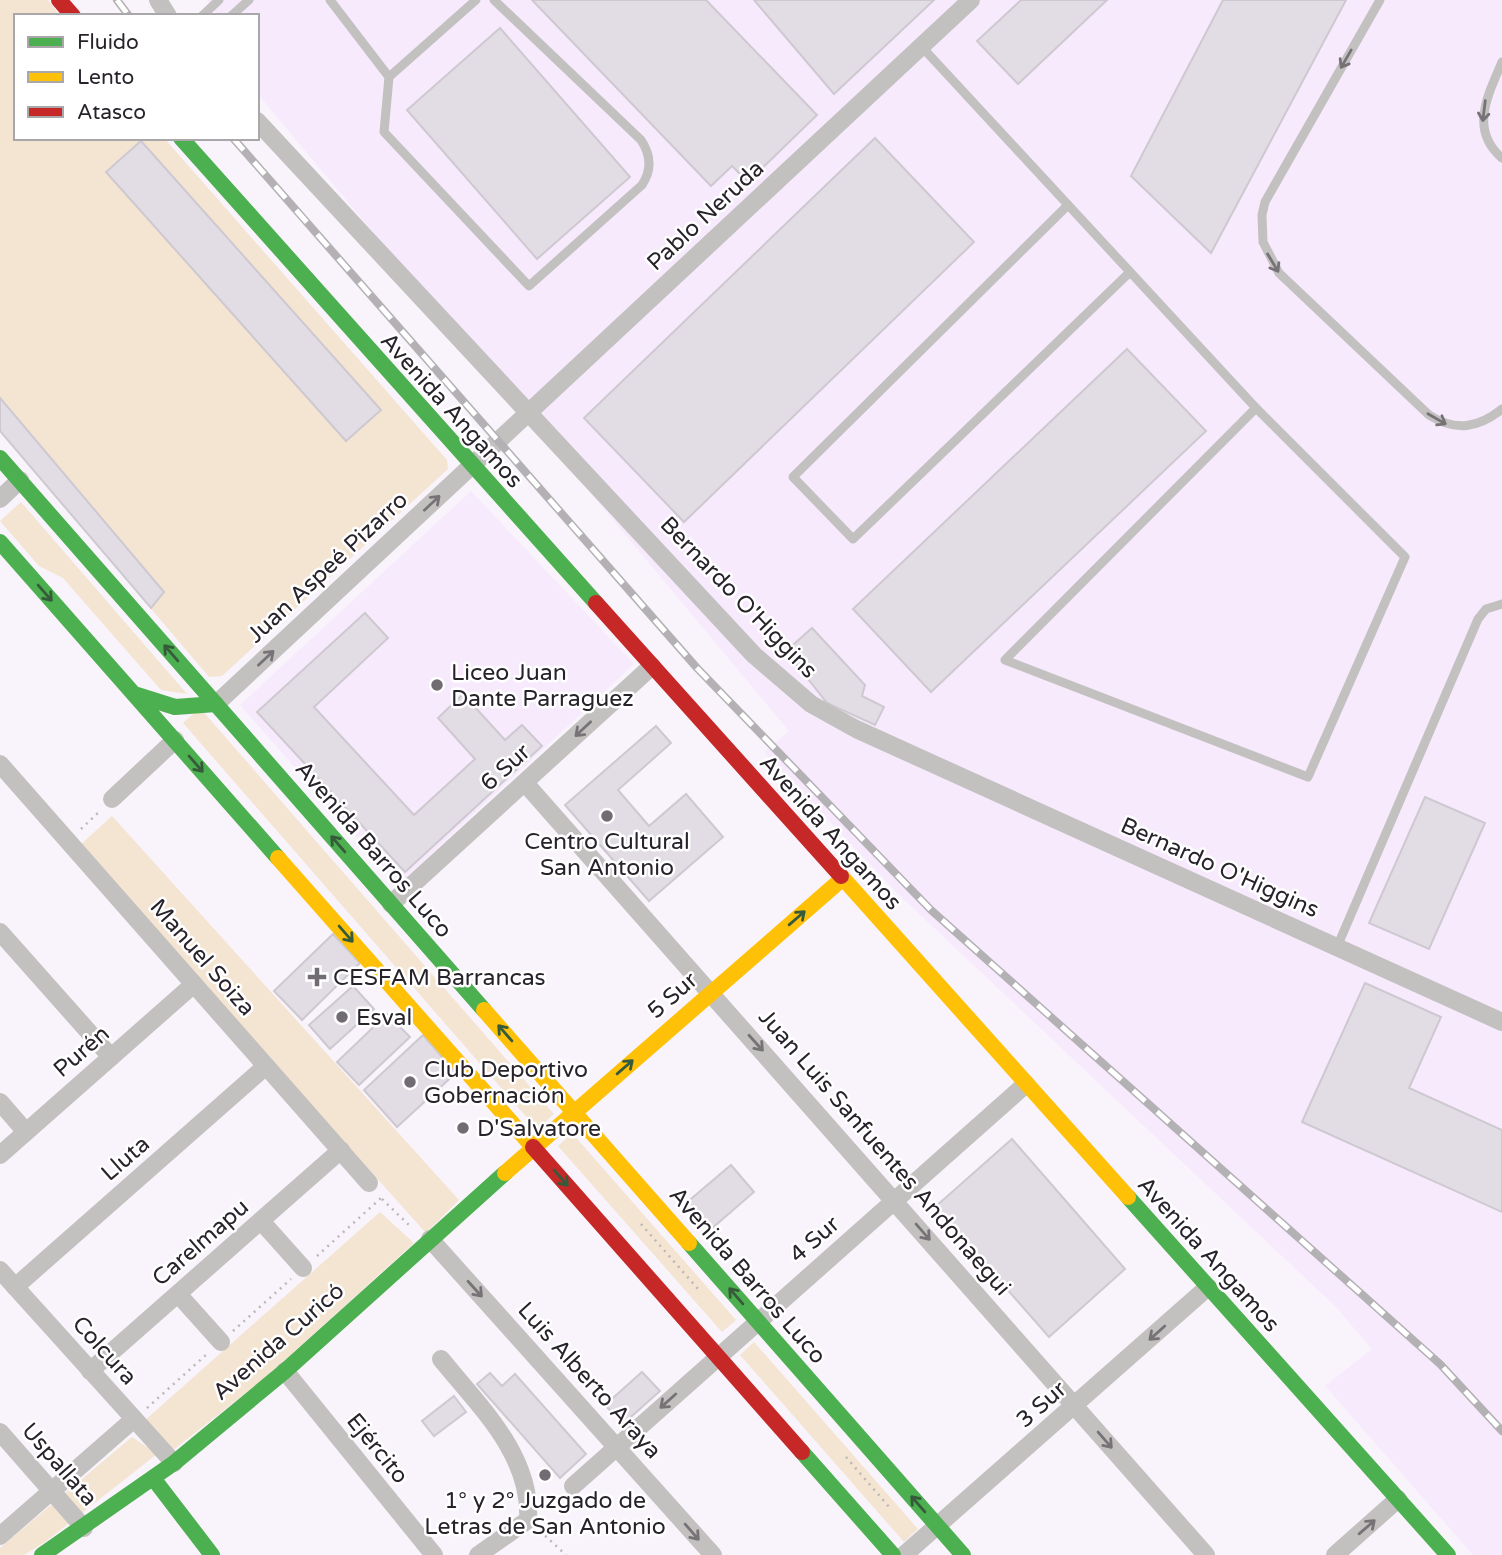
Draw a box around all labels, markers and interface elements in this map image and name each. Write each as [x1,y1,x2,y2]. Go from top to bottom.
legend [14,14,259,140]
text: Fluido [77,30,139,55]
one-way arrow [1339,49,1353,69]
text: Lento [77,65,134,90]
text: Atasco [77,100,146,125]
one-way arrow [1478,100,1491,122]
street label: Pablo Neruda [641,155,770,277]
one-way arrow [1266,252,1280,272]
street label: Avenida Angamos [374,327,528,494]
one-way arrow [1427,412,1447,426]
street label: Juan Aspeé Pizarro [242,486,414,649]
one-way arrow [423,494,440,511]
street label: Bernardo O'Higgins [654,511,823,684]
one-way arrow [37,584,53,602]
one-way arrow [163,644,179,662]
one-way arrow [257,649,274,666]
place label: Liceo Juan Dante Parraguez [451,659,634,713]
marker: Liceo Juan Dante Parraguez [429,677,445,693]
one-way arrow [574,721,592,737]
street label: 6 Sur [475,738,536,797]
street label: Avenida Angamos [753,749,907,916]
one-way arrow [188,754,204,772]
street label: Avenida Barros Luco [289,756,458,944]
marker: Centro Cultural San Antonio [599,808,615,824]
street label: Bernardo O'Higgins [1116,812,1323,924]
place label: Centro Cultural San Antonio [524,828,690,882]
one-way arrow [330,835,346,853]
street label: Manuel Soiza [144,893,261,1022]
one-way arrow [787,910,805,926]
one-way arrow [338,925,354,943]
place label: CESFAM Barrancas [333,964,546,992]
street label: 5 Sur [642,966,704,1025]
marker: CESFAM Barrancas [307,967,327,987]
place label: Esval [356,1004,412,1032]
street label: Juan Luis Sanfuentes Andonaegui [752,1004,1016,1302]
marker: Esval [334,1009,350,1025]
street label: Purén [48,1020,115,1084]
one-way arrow [496,1025,513,1042]
one-way arrow [748,1034,764,1052]
place label: Club Deportivo Gobernación [424,1056,588,1110]
one-way arrow [615,1059,633,1075]
marker: Club Deportivo Gobernación [402,1074,418,1090]
place label: D'Salvatore [477,1115,601,1143]
marker: D'Salvatore [455,1120,471,1136]
street label: Lluta [96,1130,155,1187]
one-way arrow [553,1169,569,1187]
street label: Avenida Angamos [1131,1171,1285,1338]
street label: Avenida Barros Luco [663,1182,832,1370]
street label: Carelmapu [147,1193,255,1292]
street label: 4 Sur [784,1210,846,1269]
one-way arrow [915,1222,931,1240]
street label: Avenida Curicó [207,1277,350,1406]
one-way arrow [467,1280,483,1298]
one-way arrow [727,1288,744,1305]
street label: Luis Alberto Araya [511,1296,667,1465]
street label: Colcura [66,1310,143,1391]
one-way arrow [1149,1325,1167,1341]
street label: 3 Sur [1011,1375,1073,1434]
one-way arrow [659,1393,677,1409]
street label: Ejército [340,1408,414,1490]
street label: Uspallata [15,1417,103,1512]
one-way arrow [1097,1431,1113,1449]
marker: 1° y 2° Juzgado de Letras de San Antonio [537,1467,553,1483]
place label: 1° y 2° Juzgado de Letras de San Antonio [424,1487,666,1541]
one-way arrow [910,1495,926,1513]
one-way arrow [1357,1519,1375,1535]
one-way arrow [684,1523,700,1541]

